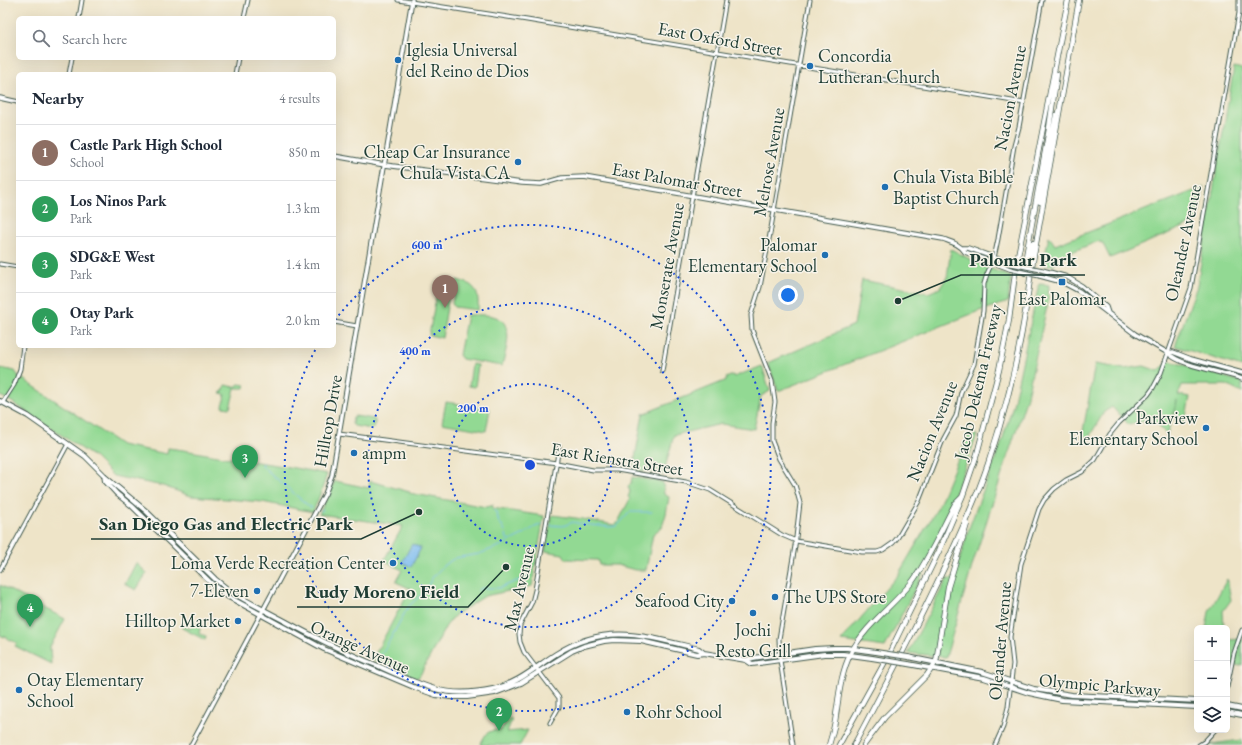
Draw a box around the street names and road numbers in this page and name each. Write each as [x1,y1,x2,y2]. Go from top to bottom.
street label: East Oxford Street [656,16,784,61]
street label: Nacion Avenue [988,43,1031,153]
street label: Melrose Avenue [748,106,789,218]
street label: East Palomar Street [610,157,744,202]
street label: Oleander Avenue [1159,182,1206,304]
street label: Monserate Avenue [644,201,689,331]
street label: Jacob Dekema Freeway [948,302,1007,464]
street label: Hilltop Drive [308,373,347,469]
street label: Nacion Avenue [901,377,962,485]
street label: East Rienstra Street [549,437,685,480]
street label: Max Avenue [498,544,539,633]
street label: Oleander Avenue [983,581,1016,701]
street label: Orange Avenue [307,614,414,679]
street label: Olympic Parkway [1038,668,1162,701]

